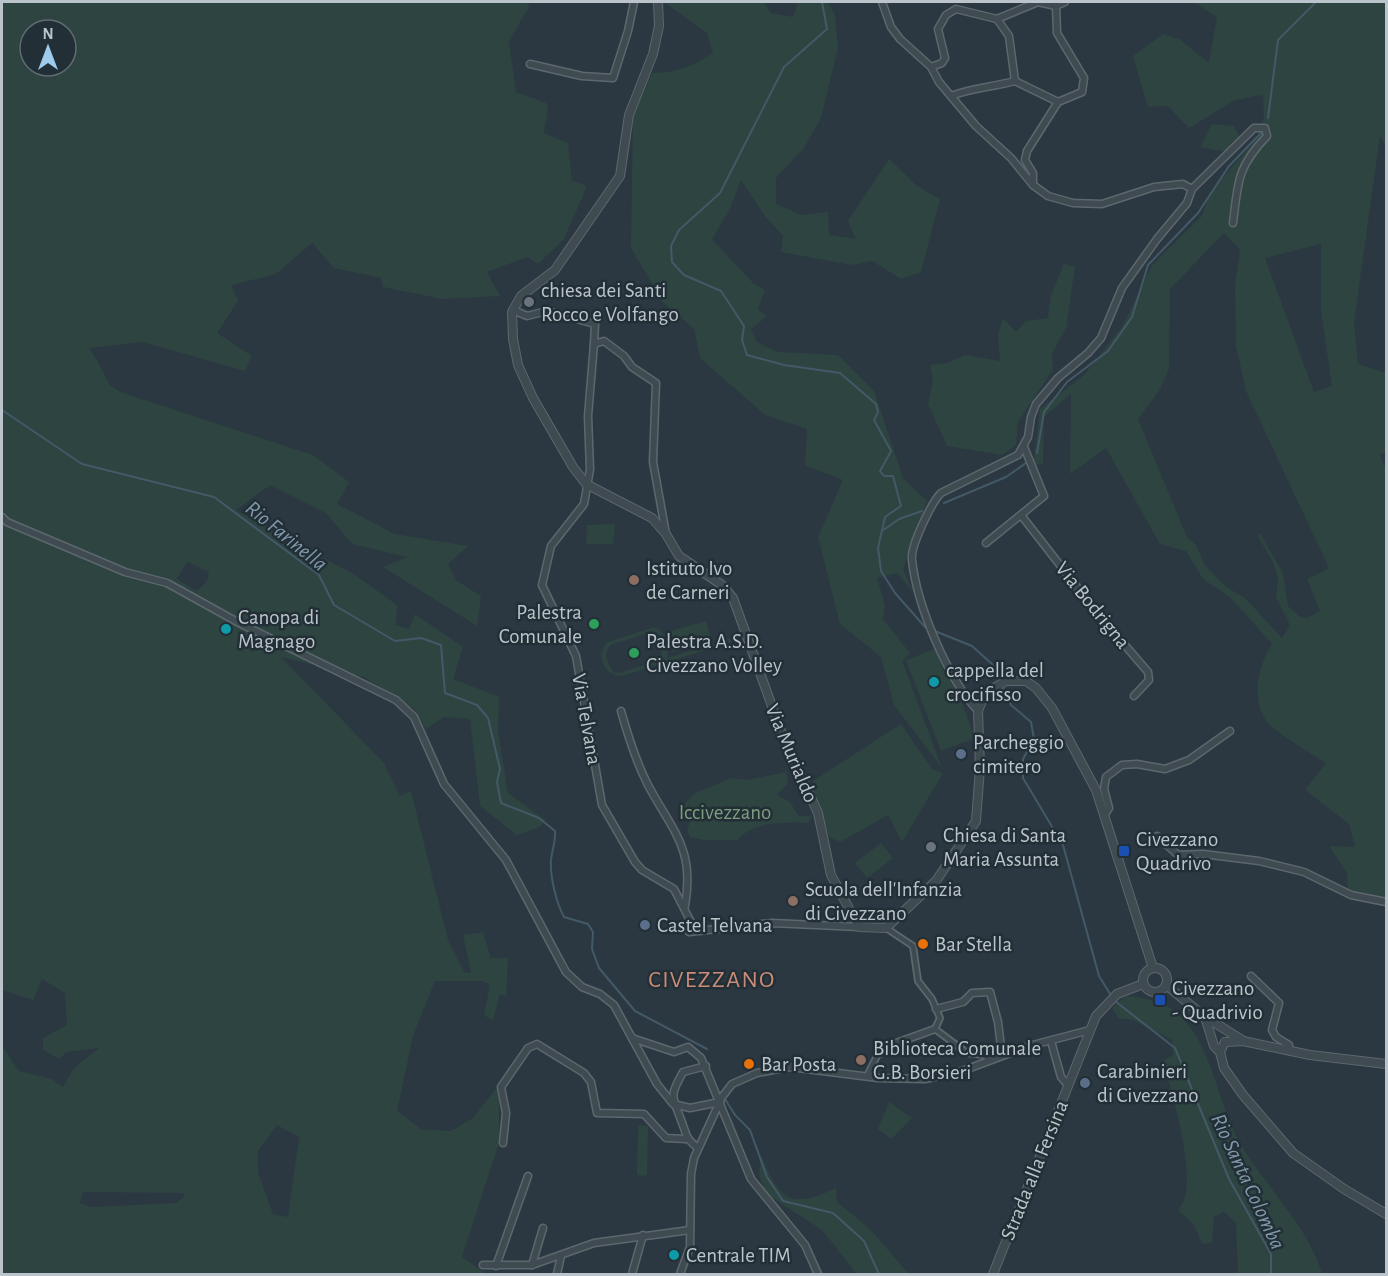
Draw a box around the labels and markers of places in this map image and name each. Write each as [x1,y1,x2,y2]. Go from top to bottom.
place label: chiesa dei Santi Rocco e Volfango [541,280,679,325]
marker: chiesa dei Santi Rocco e Volfango [522,295,536,309]
place label: Istituto Ivo de Carneri [646,558,732,603]
marker: Istituto Ivo de Carneri [627,573,641,587]
place label: Palestra Comunale [499,602,582,647]
place label: Canopa di Magnago [238,607,319,652]
marker: Palestra Comunale [587,617,601,631]
marker: Canopa di Magnago [219,622,233,636]
place label: Palestra A.S.D. Civezzano Volley [646,631,782,676]
marker: Palestra A.S.D. Civezzano Volley [627,646,641,660]
place label: cappella del crocifisso [946,660,1044,705]
marker: cappella del crocifisso [927,675,941,689]
place label: Parcheggio cimitero [973,732,1064,777]
marker: Parcheggio cimitero [954,747,968,761]
place label: Chiesa di Santa Maria Assunta [943,825,1066,870]
place label: Civezzano Quadrivo [1136,829,1218,874]
marker: Chiesa di Santa Maria Assunta [924,840,938,854]
marker: Civezzano Quadrivo [1117,844,1131,858]
place label: Scuola dell'Infanzia di Civezzano [805,879,963,924]
marker: Scuola dell'Infanzia di Civezzano [786,894,800,908]
place label: Castel Telvana [657,915,773,936]
marker: Castel Telvana [638,918,652,932]
place label: Bar Stella [935,934,1012,955]
marker: Bar Stella [916,937,930,951]
place label: Civezzano - Quadrivio [1172,978,1263,1023]
marker: Civezzano - Quadrivio [1153,993,1167,1007]
place label: Biblioteca Comunale G.B. Borsieri [873,1038,1041,1083]
marker: Biblioteca Comunale G.B. Borsieri [854,1053,868,1067]
place label: Bar Posta [761,1054,837,1075]
marker: Bar Posta [742,1057,756,1071]
place label: Carabinieri di Civezzano [1097,1061,1199,1106]
marker: Carabinieri di Civezzano [1078,1076,1092,1090]
place label: Centrale TIM [686,1245,791,1266]
marker: Centrale TIM [667,1248,681,1262]

